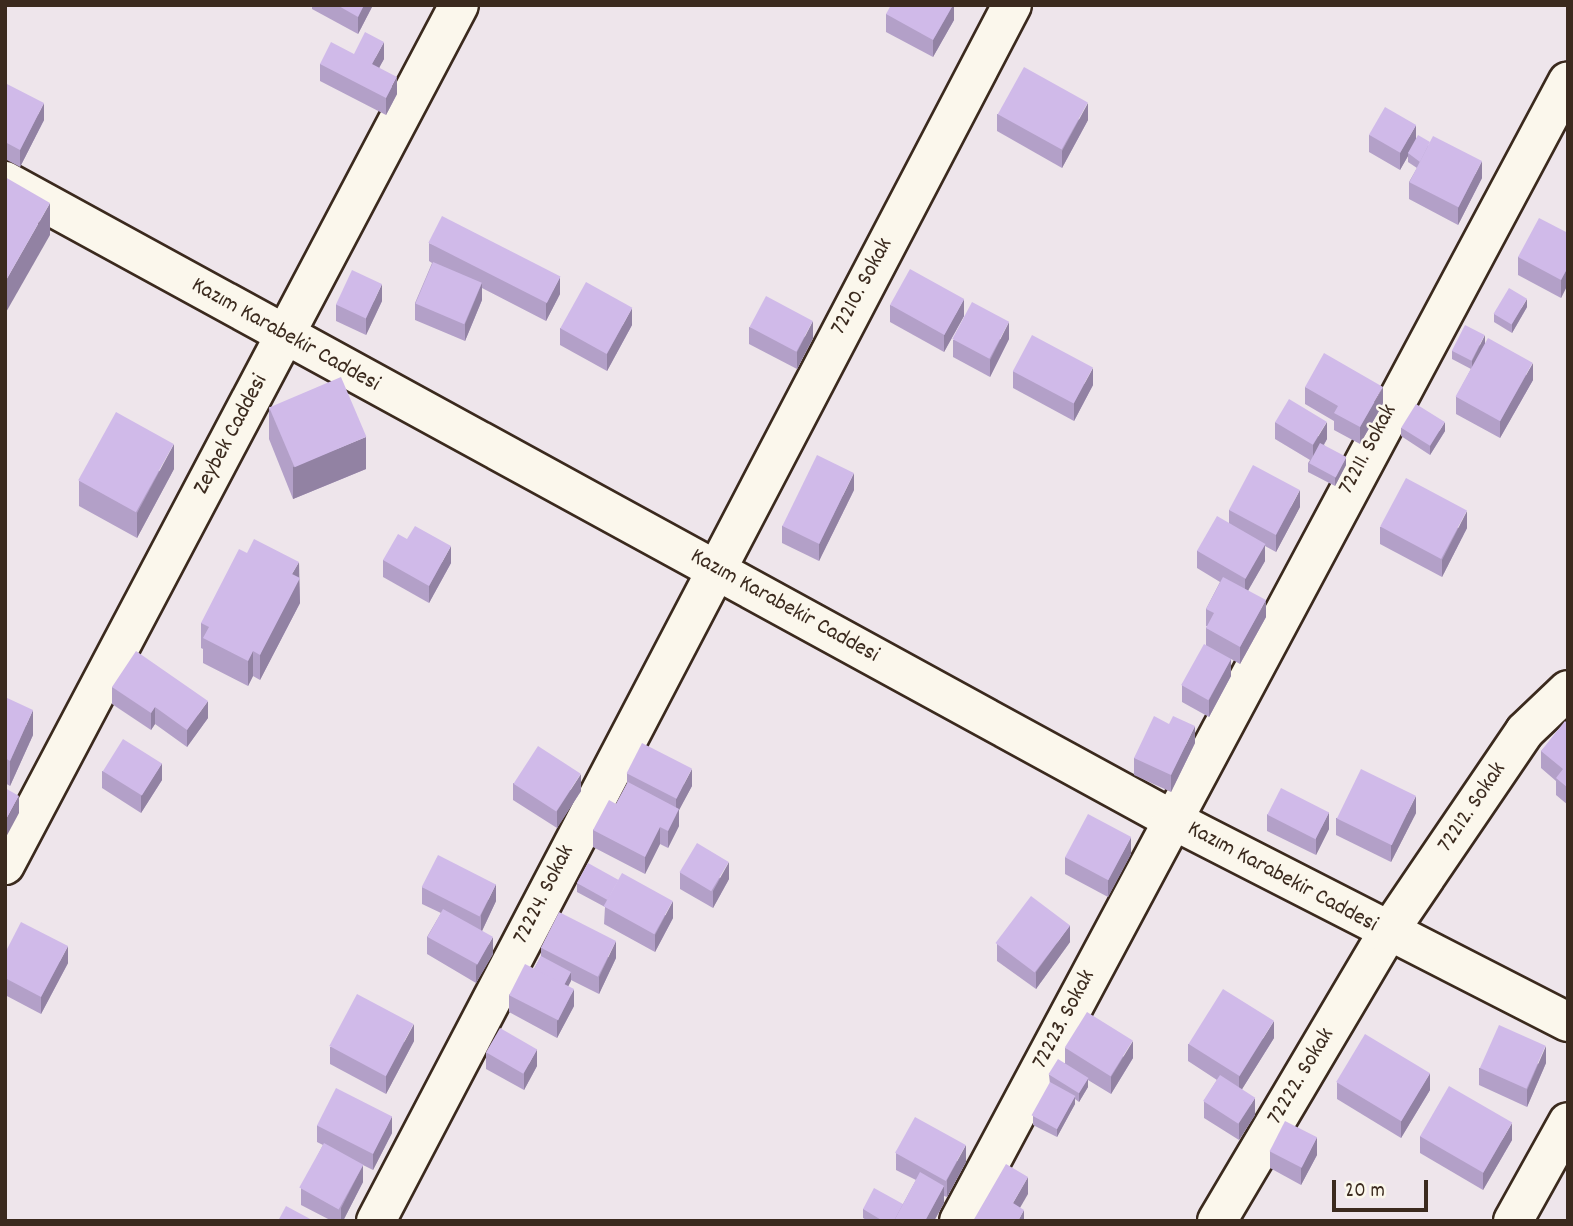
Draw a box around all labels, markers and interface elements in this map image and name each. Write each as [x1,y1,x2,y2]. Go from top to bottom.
street label: 72210. Sokak [826,234,900,340]
street label: Kazım Karabekir Caddesi [186,273,384,399]
street label: Zeybek Caddesi [189,370,275,500]
street label: 72211. Sokak [1334,400,1404,500]
street label: Kazım Karabekir Caddesi [685,544,883,670]
street label: 72212. Sokak [1433,758,1513,858]
street label: Kazım Karabekir Caddesi [1182,816,1382,940]
street label: 72224. Sokak [508,841,582,949]
street label: 72223. Sokak [1027,966,1103,1074]
street label: 72222. Sokak [1262,1024,1342,1130]
scale bar [1335,1166,1431,1210]
text: 20 m [1345,1177,1385,1207]

